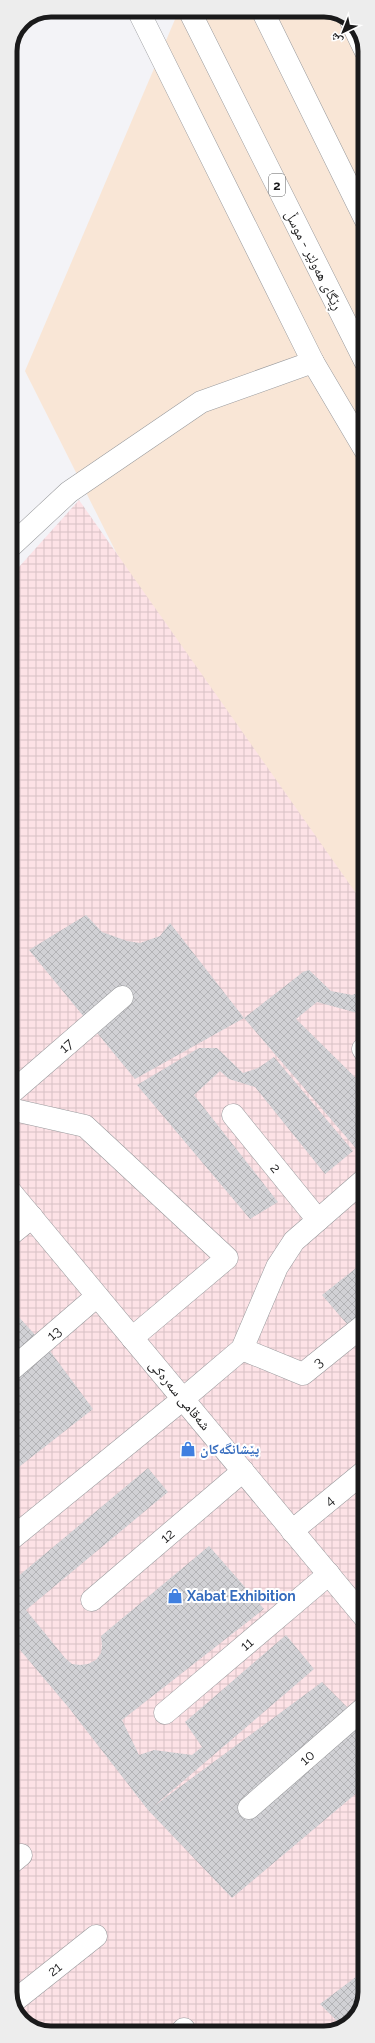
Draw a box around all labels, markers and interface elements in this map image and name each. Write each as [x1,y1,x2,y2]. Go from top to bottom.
north arrow [323,12,363,52]
text: ش [328,29,346,48]
road number: 2 [269,174,285,196]
street label: ڕێگای هەولێر - موسڵ [278,207,347,314]
street label: 17 [56,1035,77,1056]
street label: 2 [267,1160,284,1176]
street label: 13 [44,1323,64,1344]
street label: 3 [310,1353,326,1371]
street label: شەقامی سەرەکی [145,1357,214,1434]
shop icon: پێشانگەکان [179,1440,197,1458]
place label: پێشانگەکان [200,1441,259,1458]
street label: 4 [321,1492,337,1509]
street label: 12 [157,1525,178,1546]
shop icon: Xabat Exhibition [166,1587,184,1605]
place label: Xabat Exhibition [186,1588,296,1604]
street label: 11 [237,1634,256,1654]
street label: 10 [296,1747,318,1768]
street label: 21 [44,1959,65,1979]

